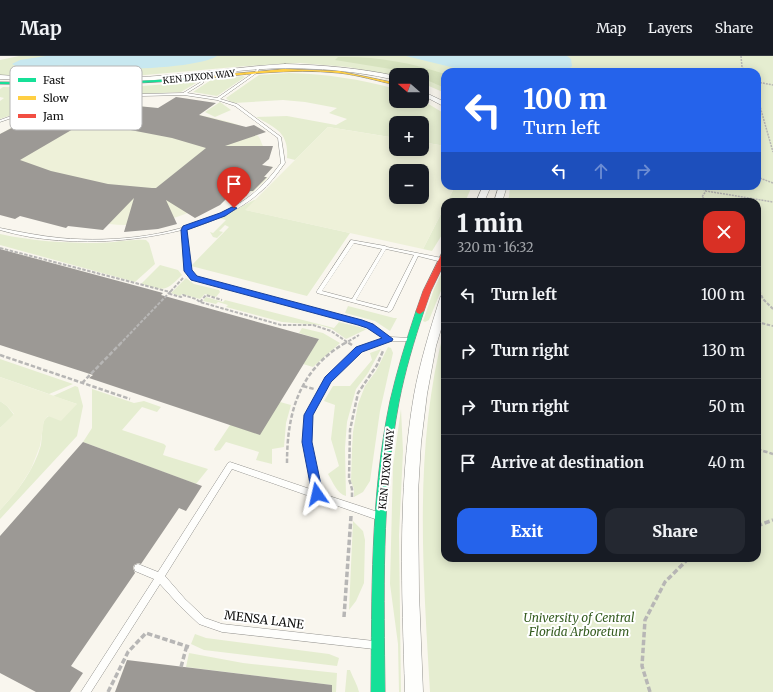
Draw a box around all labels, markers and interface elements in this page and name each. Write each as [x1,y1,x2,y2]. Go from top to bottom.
text: Map [20,16,62,40]
text: Map [596,19,626,37]
text: Layers [648,19,693,37]
text: Share [715,19,753,37]
legend [10,66,142,130]
street label: KEN DIXON WAY [162,67,236,86]
north arrow [389,68,429,108]
map controls [389,68,429,204]
text: Fast [43,73,66,87]
text: 100 m [523,81,607,117]
icon: left [457,84,509,136]
text: Slow [43,91,69,105]
text: Jam [42,109,64,123]
button: + [389,116,429,156]
text: Turn left [523,116,600,139]
icon: left [548,160,570,182]
icon: ahead [590,160,612,182]
icon: right [632,160,654,182]
button: − [389,164,429,204]
pin [217,167,251,208]
icon: arrive [223,173,245,195]
text: 1 min [457,208,523,239]
button: close [703,211,745,253]
text: 320 m · 16:32 [457,239,534,256]
icon: left [457,284,479,306]
text: Turn left [491,285,557,304]
text: 100 m [701,285,745,304]
icon: right [457,340,479,362]
text: Turn right [491,341,569,360]
text: 130 m [702,341,745,360]
icon: right [457,396,479,418]
text: Turn right [491,397,569,416]
text: 50 m [708,397,745,416]
street label: KEN DIXON WAY [376,428,397,510]
icon: arrive [457,452,479,474]
text: Arrive at destination [491,453,644,472]
text: 40 m [708,453,745,472]
position arrow [296,473,338,515]
button: Exit [457,508,597,554]
button: Share [605,508,745,554]
street label: MENSA LANE [223,607,305,632]
park label: University of Central Florida Arboretum [523,610,635,639]

